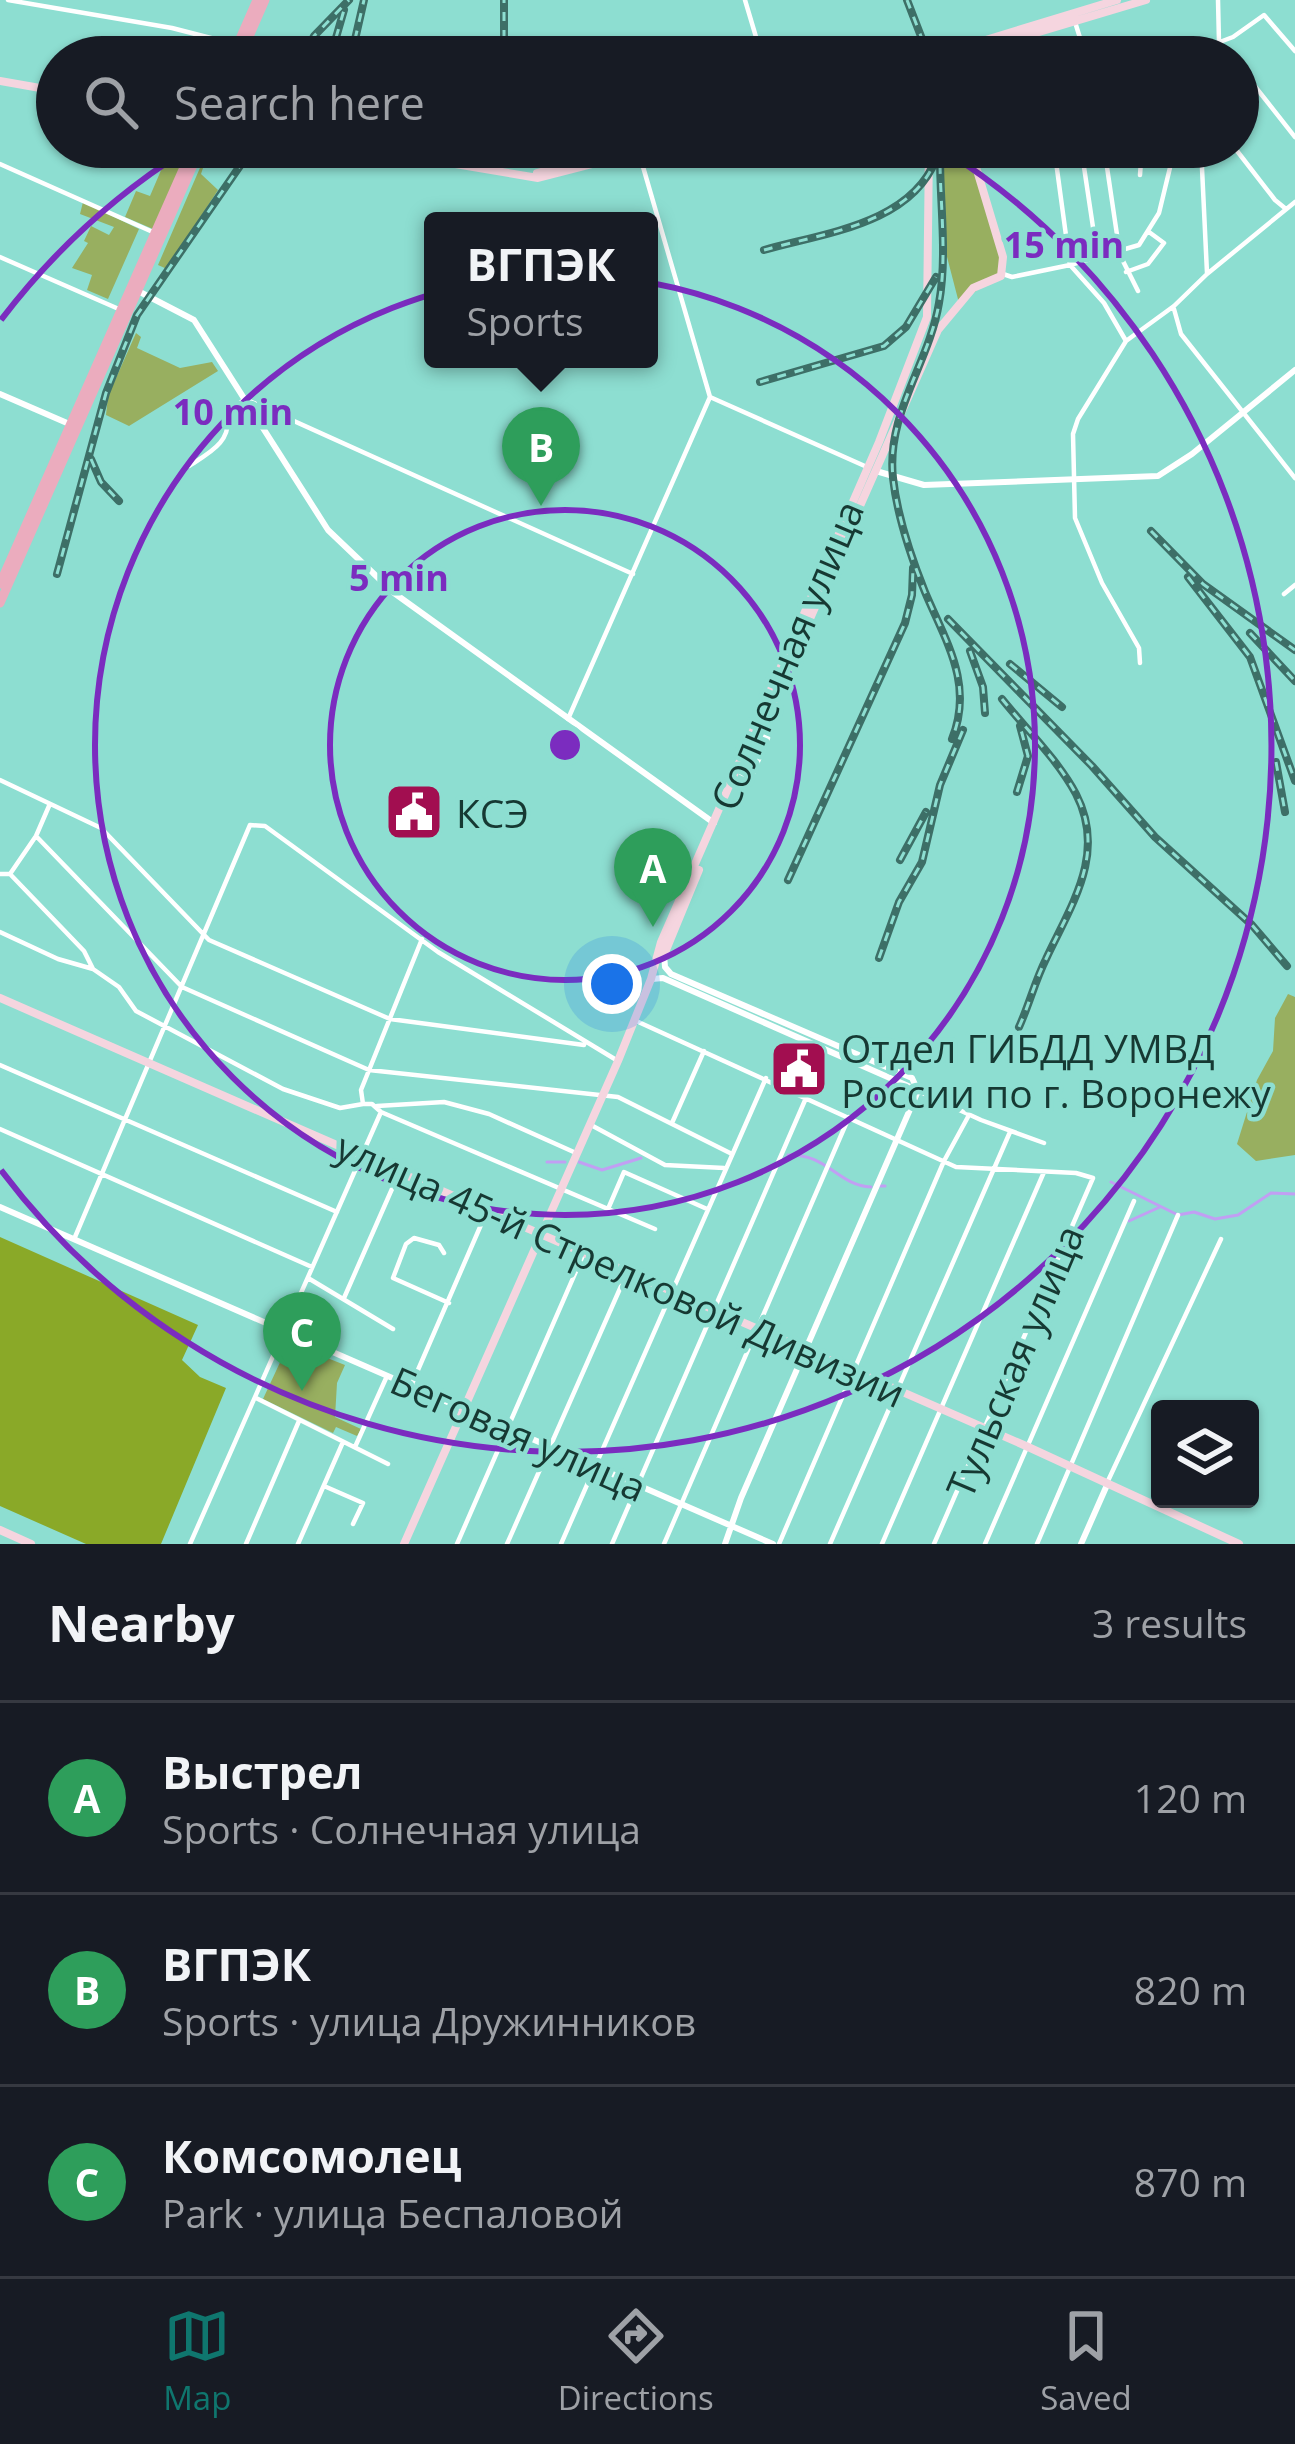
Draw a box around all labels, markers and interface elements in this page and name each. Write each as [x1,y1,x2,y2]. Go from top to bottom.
search box [36,36,1259,168]
icon: search [78,69,144,135]
text: Search here [174,72,425,133]
popup [424,212,658,368]
text: 15 min [1004,220,1124,269]
text: ВГПЭК [466,233,616,294]
text: Sports [466,294,584,347]
text: 10 min [173,387,293,436]
pin: B [502,407,580,506]
street label: Солнечная улица [697,492,875,818]
text: 5 min [349,553,449,602]
centre of rings [544,724,586,766]
public building icon: КСЭ [383,781,445,843]
place label: КСЭ [456,786,529,839]
pin: A [614,828,692,927]
your location [582,954,642,1014]
place label: Отдел ГИБДД УМВД России по г. Воронежу [841,1021,1271,1119]
public building icon: Отдел ГИБДД УМВД России по г. Воронежу [768,1038,830,1100]
street label: улица 45-й Стрелковой Дивизии [328,1119,914,1419]
street label: Тульская улица [933,1217,1095,1505]
pin: C [263,1292,341,1391]
street label: Беговая улица [383,1353,655,1513]
map controls [1151,1400,1259,1508]
button: layers [1151,1400,1259,1508]
text: Nearby [48,1587,235,1657]
text: 3 results [1092,1596,1247,1649]
text: Выстрел [162,1741,363,1802]
text: A [74,1771,100,1824]
text: 120 m [1134,1771,1247,1824]
text: Sports · Солнечная улица [162,1802,641,1855]
text: ВГПЭК [162,1933,311,1994]
text: B [74,1963,100,2016]
text: 820 m [1134,1963,1247,2016]
text: Sports · улица Дружинников [162,1994,696,2047]
text: Комсомолец [162,2125,462,2186]
text: C [75,2155,99,2208]
text: 870 m [1134,2155,1247,2208]
text: Park · улица Беспаловой [162,2186,624,2239]
tab: Map [163,2303,231,2420]
tab: Directions [558,2303,714,2420]
tab: Saved [1040,2303,1132,2420]

